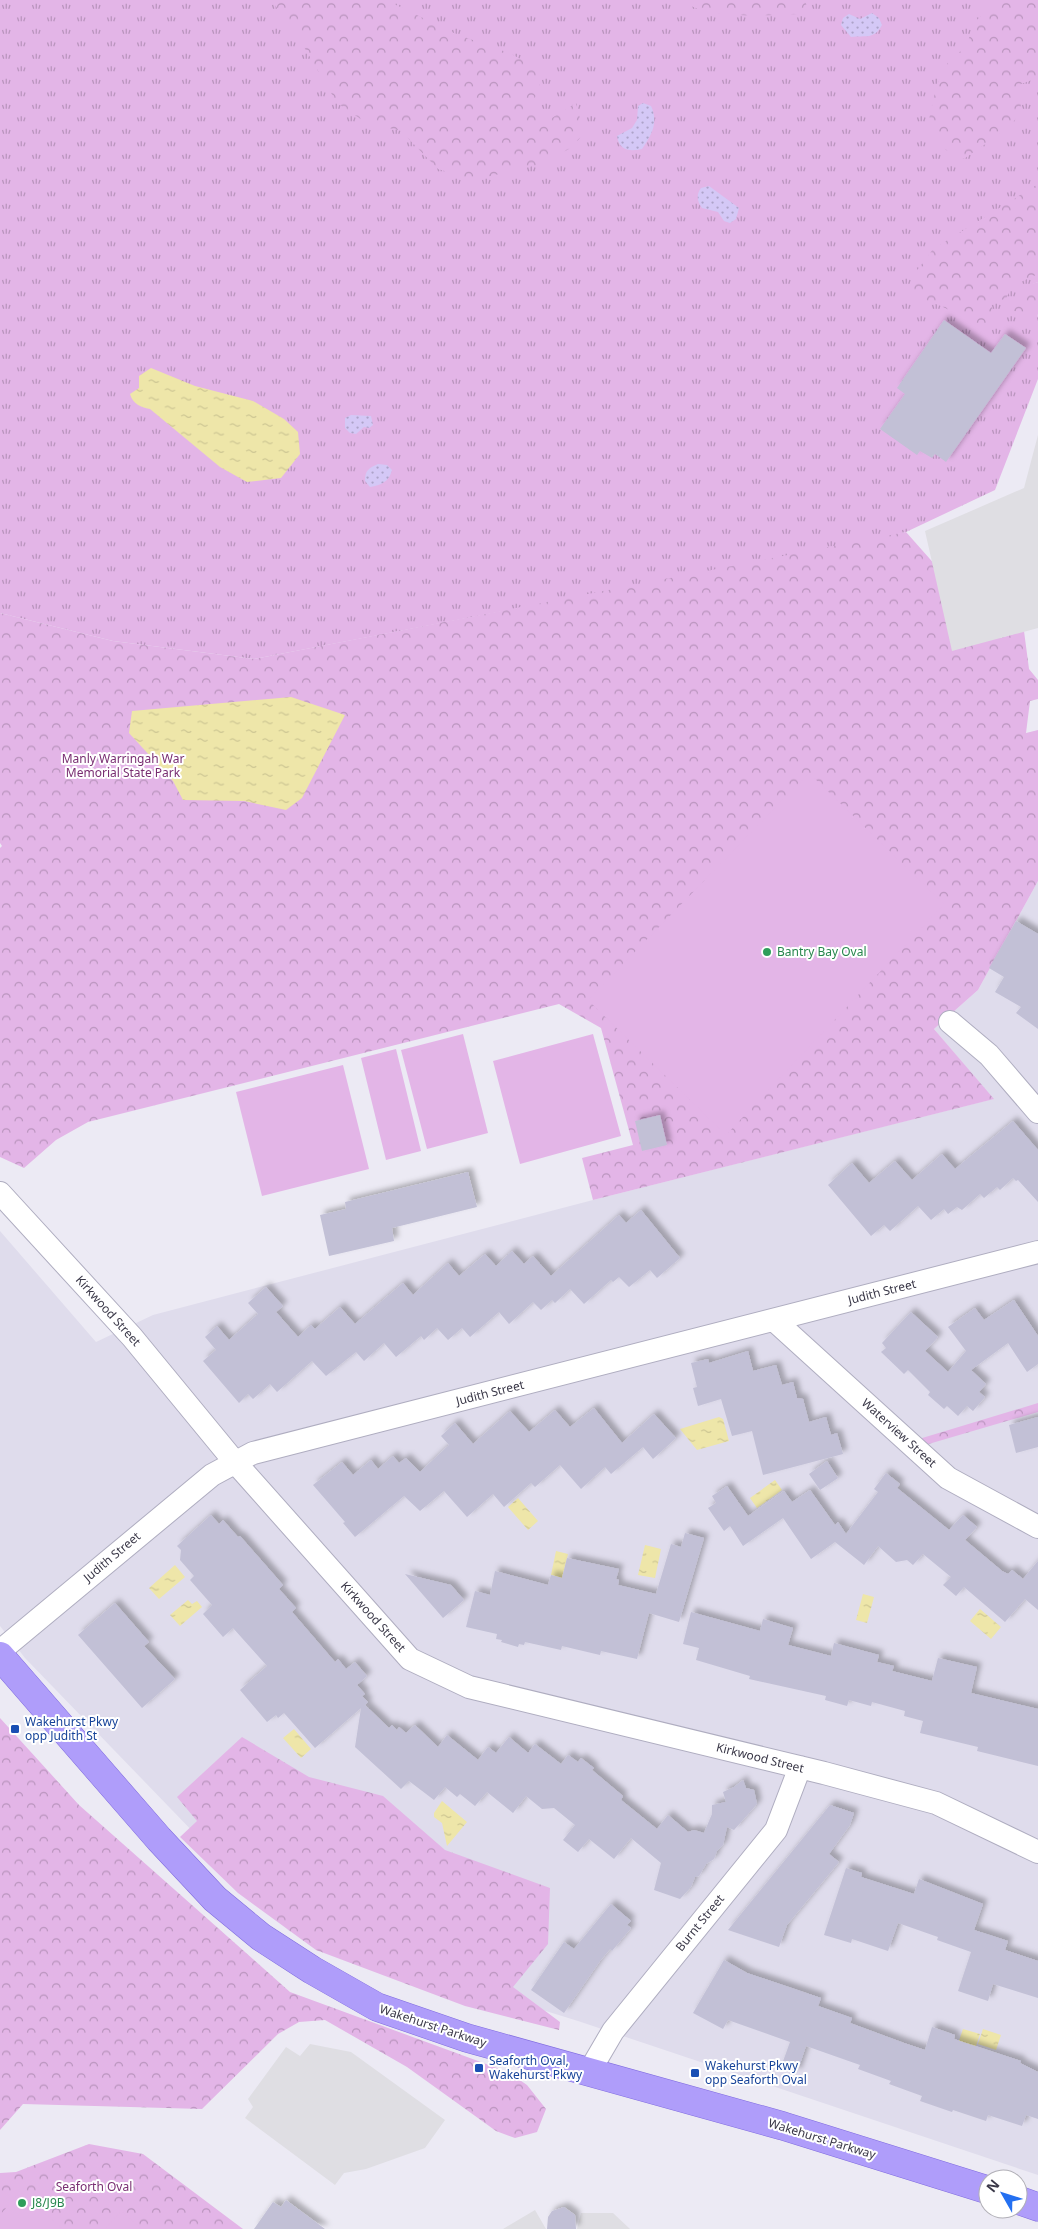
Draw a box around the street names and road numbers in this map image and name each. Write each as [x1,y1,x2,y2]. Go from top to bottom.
street label: Kirkwood Street [72,1272,145,1350]
street label: Judith Street [845,1275,918,1308]
street label: Judith Street [453,1376,526,1409]
street label: Waterview Street [858,1394,941,1471]
street label: Judith Street [79,1527,144,1586]
street label: Kirkwood Street [337,1578,410,1656]
street label: Kirkwood Street [714,1738,806,1777]
street label: Burnt Street [671,1890,728,1955]
street label: Wakehurst Parkway [378,2000,490,2051]
street label: Wakehurst Parkway [766,2114,879,2163]

